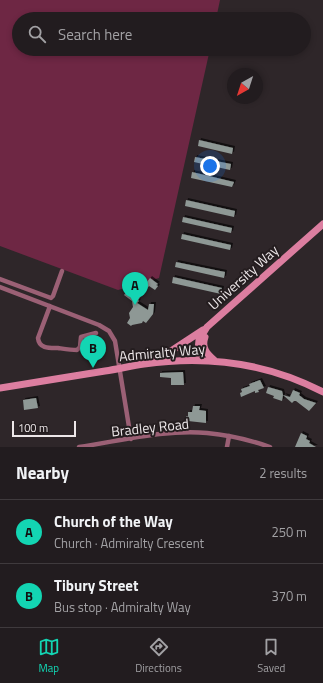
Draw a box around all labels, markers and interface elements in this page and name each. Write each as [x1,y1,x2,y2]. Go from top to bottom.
search box [12,12,311,56]
icon: search [26,23,48,45]
text: Search here [58,23,132,46]
north arrow [227,68,263,104]
your location [200,156,220,176]
street label: University Way [203,239,283,314]
pin: A [122,272,148,305]
pin: B [80,335,106,368]
street label: Admiralty Way [118,338,206,366]
street label: Bradley Road [110,412,190,442]
scale bar [12,419,76,438]
text: 100 m [18,420,48,436]
text: Nearby [16,460,69,486]
text: 2 results [259,463,307,483]
text: Church of the Way [54,510,173,533]
text: A [25,522,33,542]
text: 250 m [271,522,307,542]
text: Church · Admiralty Crescent [54,533,204,553]
text: Tibury Street [54,574,138,597]
text: B [25,586,33,606]
text: 370 m [271,586,307,606]
text: Bus stop · Admiralty Way [54,597,191,617]
tab: Map [38,636,60,676]
tab: Directions [135,636,182,676]
tab: Saved [257,636,285,676]

